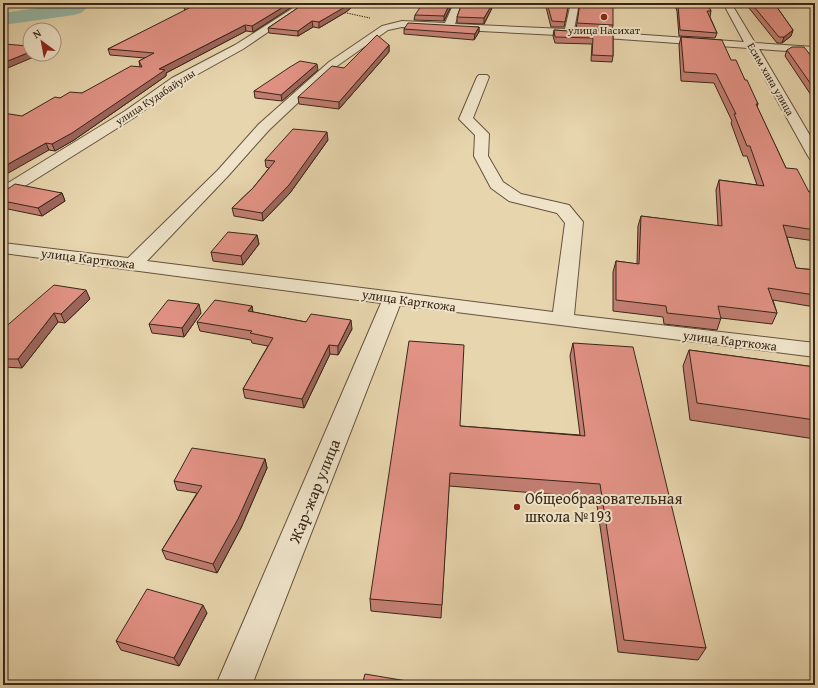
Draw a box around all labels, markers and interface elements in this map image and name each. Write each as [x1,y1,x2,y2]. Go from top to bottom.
marker: улица Насихат [599,12,609,22]
north arrow [22,22,62,62]
place label: улица Насихат [567,22,641,38]
text: N [29,24,45,42]
street label: Есим хана улица [744,40,799,119]
street label: улица Кудабайулы [111,65,198,129]
street label: улица Карткожа [39,243,137,274]
street label: улица Карткожа [360,284,458,317]
street label: улица Карткожа [681,325,779,356]
street label: Жар-жар улица [282,435,346,548]
place label: Общеобразовательная школа №193 [525,486,683,528]
marker: Общеобразовательная школа №193 [512,502,522,512]

